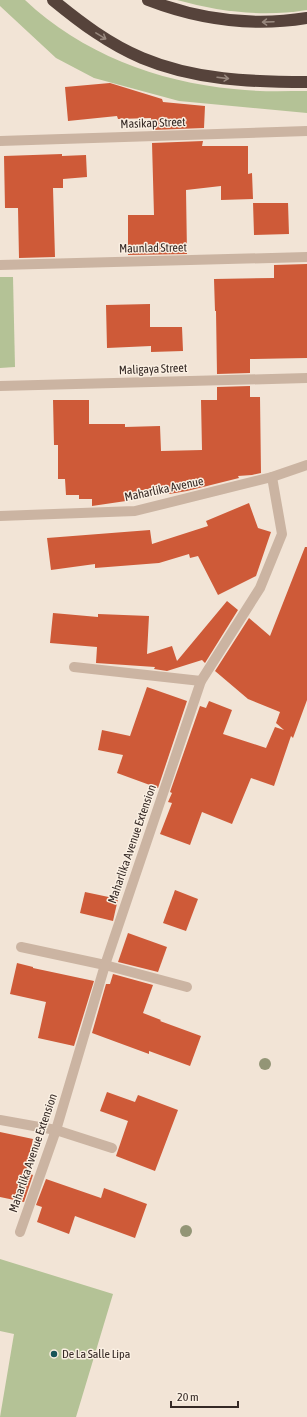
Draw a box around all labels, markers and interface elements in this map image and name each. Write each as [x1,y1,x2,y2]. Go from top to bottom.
one-way arrow [262,19,275,26]
one-way arrow [95,32,107,40]
one-way arrow [216,74,229,82]
street label: Masikap Street [120,115,186,131]
street label: Maunlad Street [119,240,187,256]
street label: Maligaya Street [119,361,188,377]
street label: Maharlika Avenue [123,474,205,504]
street label: Maharlika Avenue Extension [105,783,159,905]
street label: Maharlika Avenue Extension [6,1092,60,1214]
place label: De La Salle Lipa [62,1347,130,1361]
marker: De La Salle Lipa [49,1349,59,1359]
scale bar [171,1383,238,1409]
text: 20 m [177,1390,199,1404]

